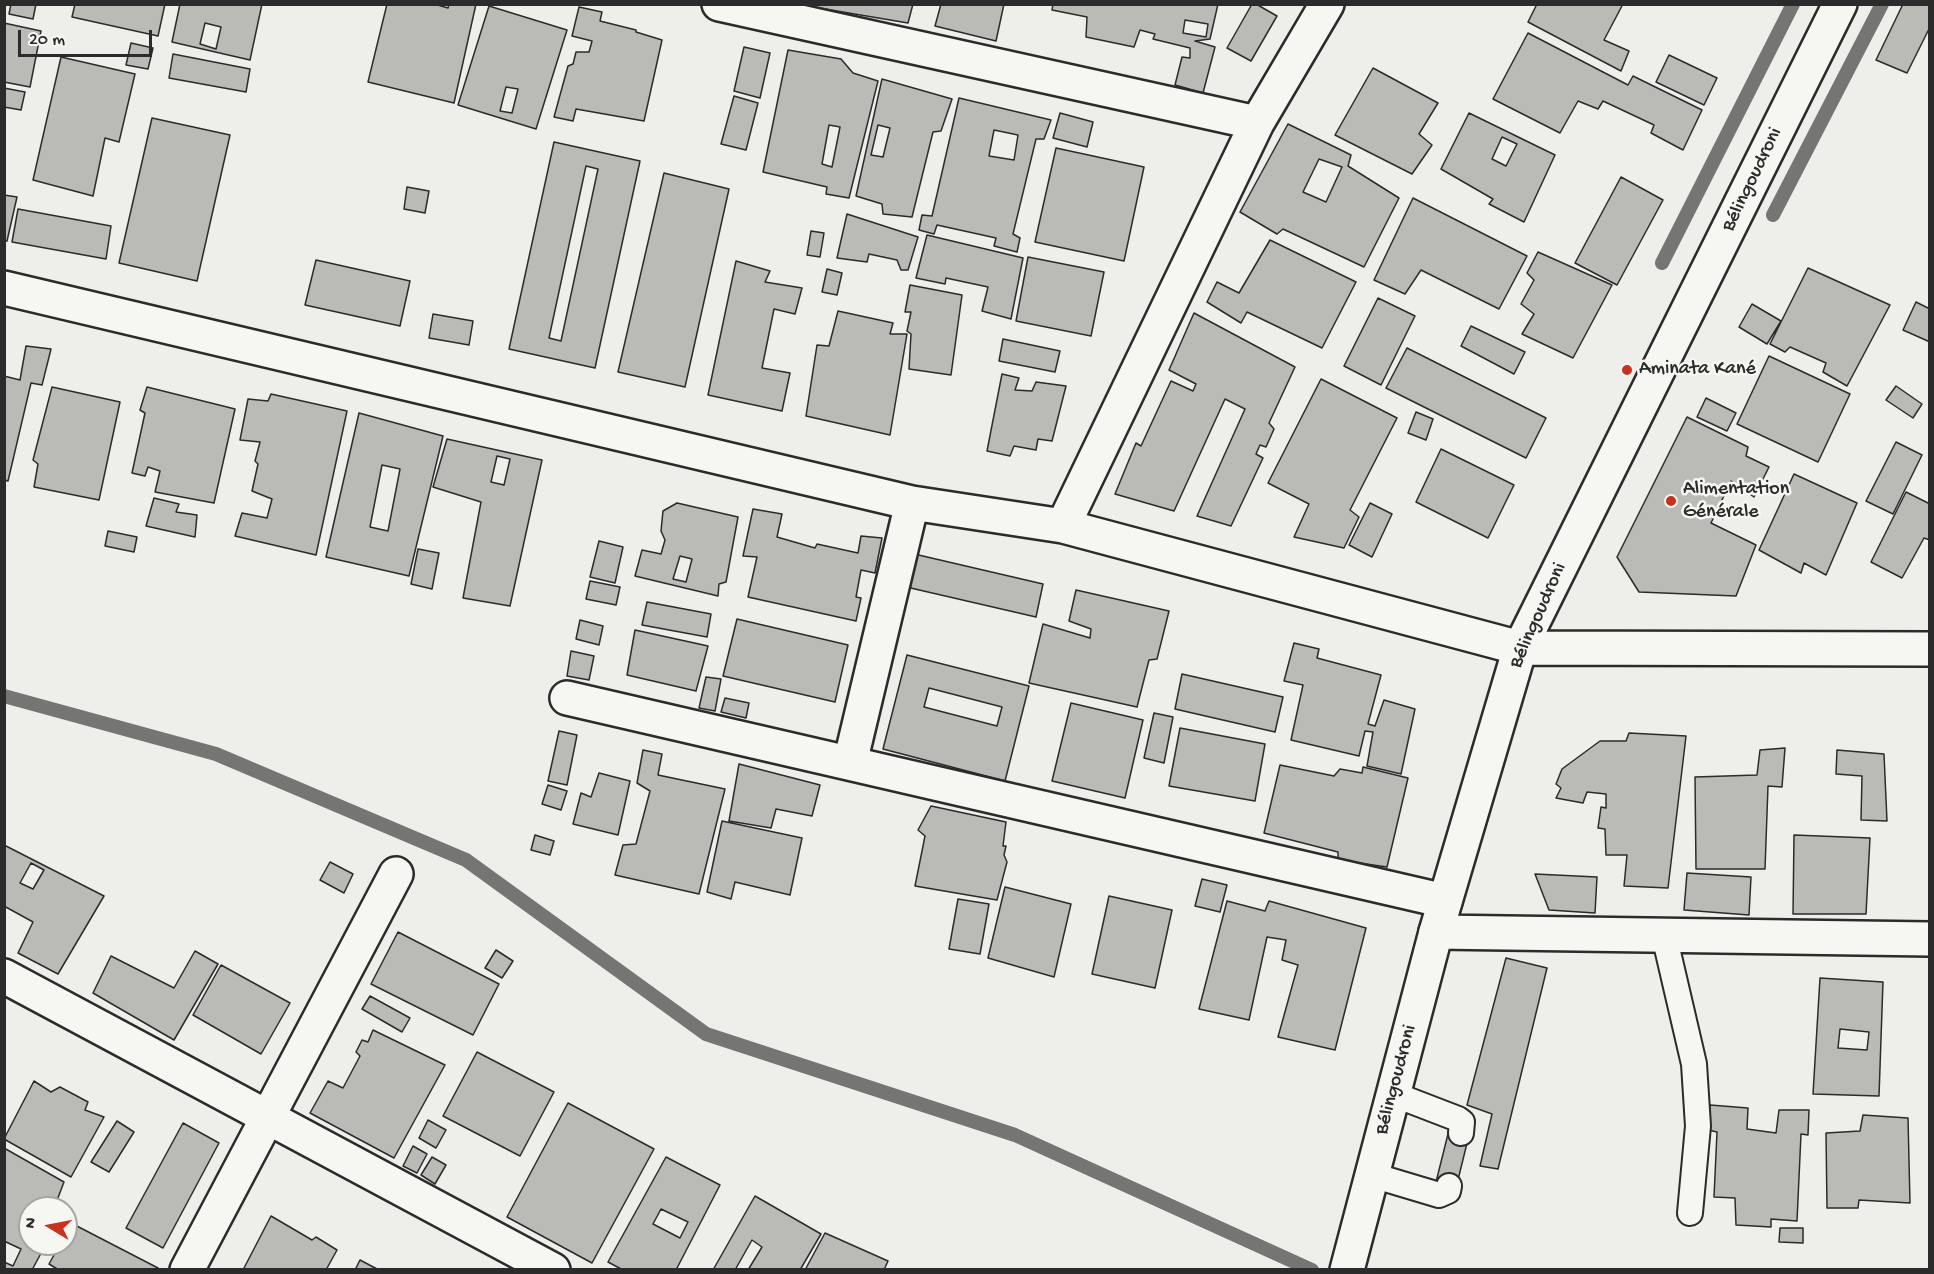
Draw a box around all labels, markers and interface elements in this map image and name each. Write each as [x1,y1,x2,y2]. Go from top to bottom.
scale bar [21,18,154,56]
text: 20 m [29,30,65,51]
street label: Bélingoudroni [1717,124,1789,236]
place label: Aminata Kané [1639,358,1756,382]
marker: Aminata Kané [1620,363,1634,377]
place label: Alimentation Générale [1683,478,1789,525]
marker: Alimentation Générale [1664,494,1678,508]
street label: Bélingoudroni [1505,560,1573,672]
street label: Bélingoudroni [1371,1022,1423,1138]
north arrow [18,1196,78,1256]
text: N [21,1216,42,1230]

